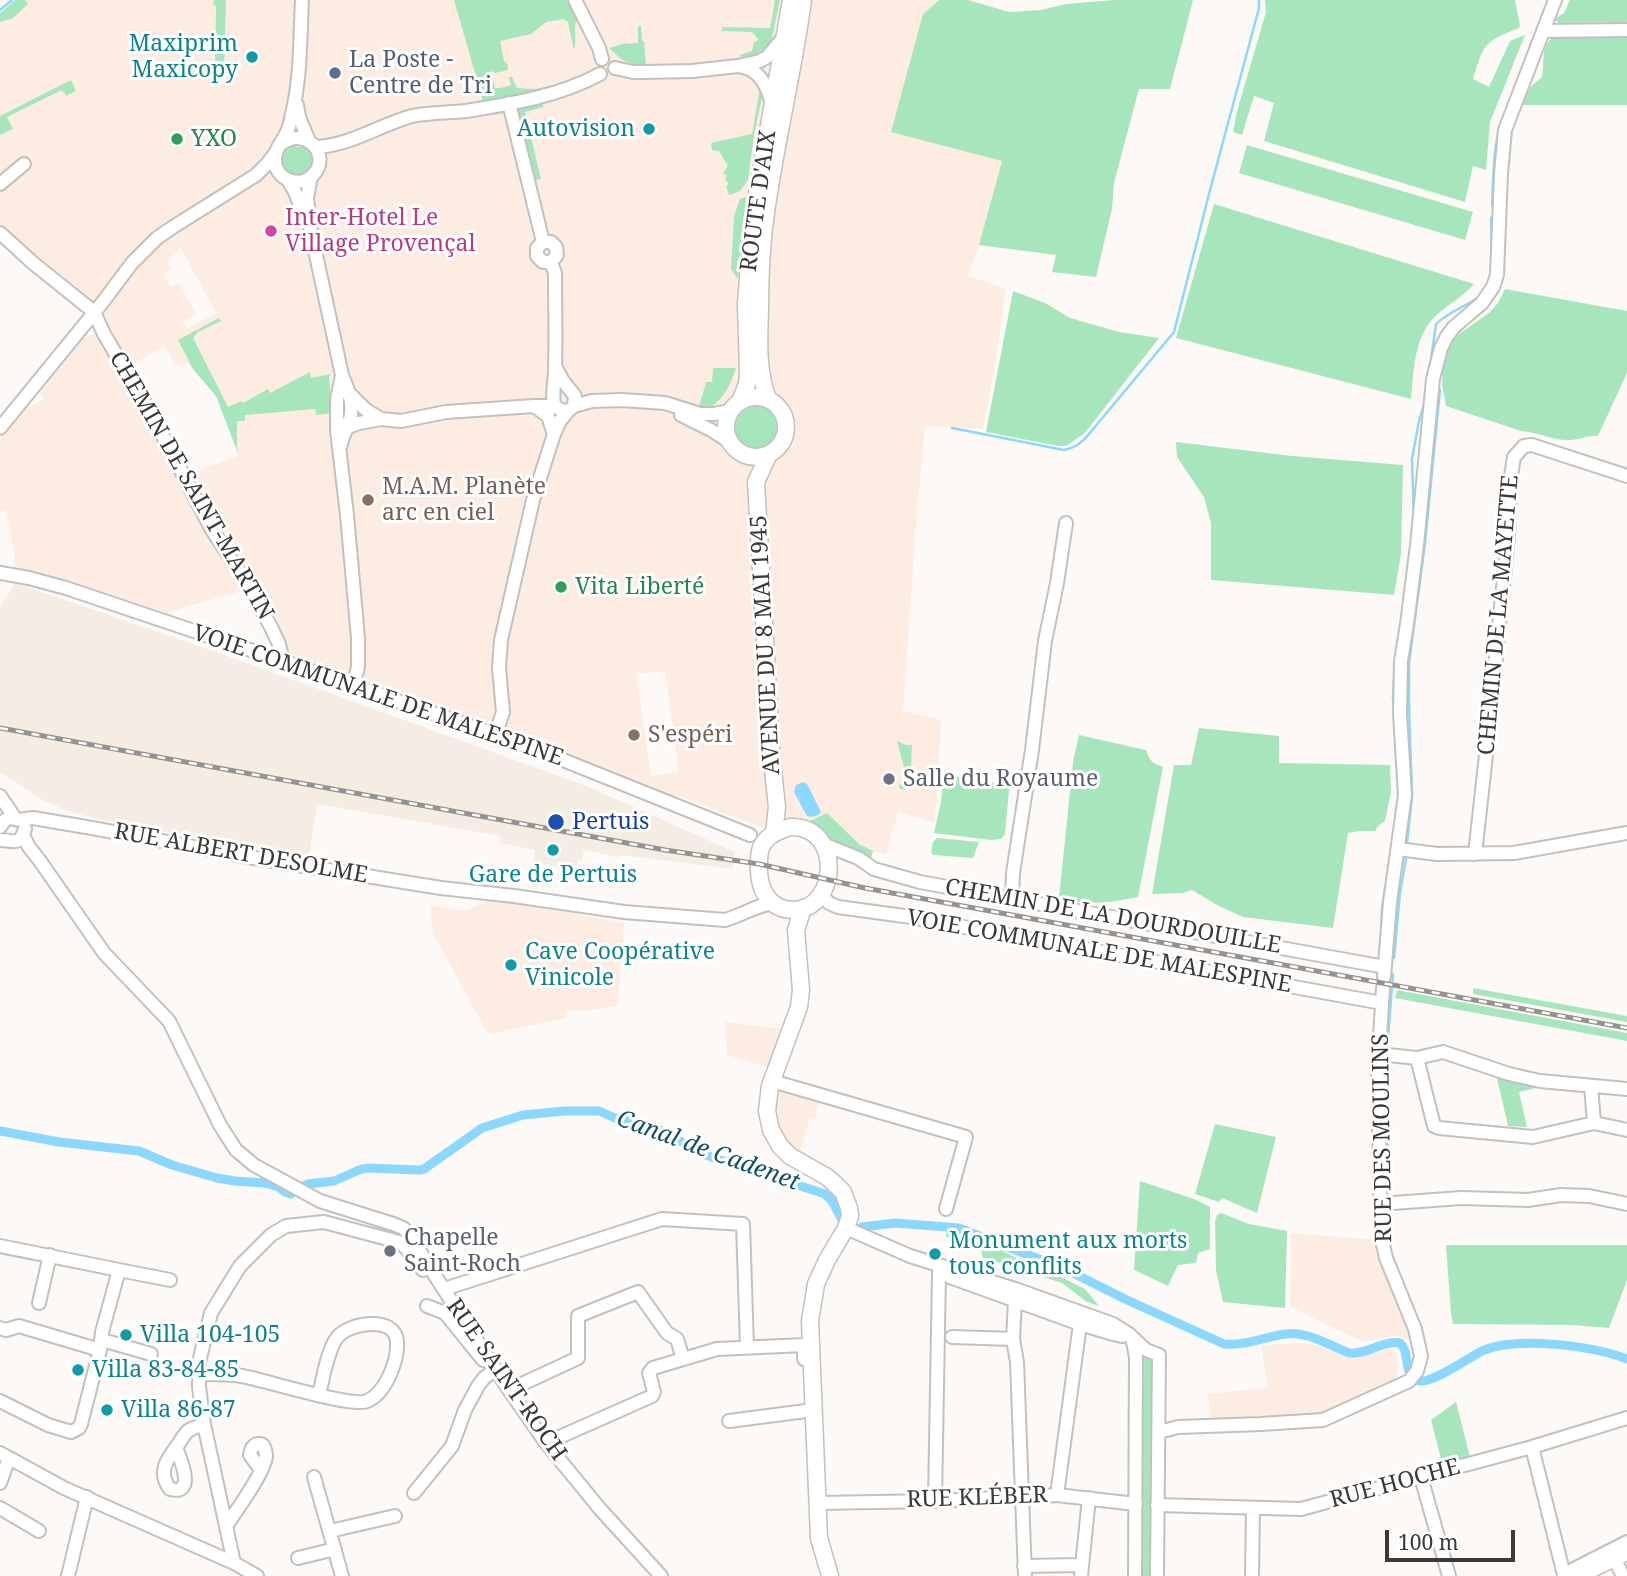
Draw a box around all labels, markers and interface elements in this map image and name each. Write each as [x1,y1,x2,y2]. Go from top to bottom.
place label: Maxiprim Maxicopy [129,30,238,84]
place label: La Poste - Centre de Tri [349,46,492,100]
marker: Maxiprim Maxicopy [244,49,260,65]
marker: La Poste - Centre de Tri [327,65,343,81]
place label: Autovision [517,115,635,143]
marker: Autovision [641,121,657,137]
place label: YXO [191,125,237,153]
street label: ROUTE D'AIX [735,129,783,273]
marker: YXO [169,131,185,147]
place label: Inter-Hotel Le Village Provençal [285,204,476,258]
marker: Inter-Hotel Le Village Provençal [263,223,279,239]
street label: CHEMIN DE SAINT-MARTIN [103,347,279,625]
place label: M.A.M. Planète arc en ciel [382,473,546,527]
street label: CHEMIN DE LA MAYETTE [1473,474,1525,756]
marker: M.A.M. Planète arc en ciel [360,492,376,508]
street label: AVENUE DU 8 MAI 1945 [745,514,787,776]
place label: Vita Liberté [575,573,704,601]
marker: Vita Liberté [553,579,569,595]
street label: VOIE COMMUNALE DE MALESPINE [189,619,567,773]
place label: S'espéri [648,721,732,749]
marker: S'espéri [626,727,642,743]
place label: Salle du Royaume [903,765,1098,793]
marker: Salle du Royaume [881,771,897,787]
place label: Pertuis [572,808,649,836]
marker: Pertuis [546,812,566,832]
street label: RUE ALBERT DESOLME [112,818,370,890]
marker: Gare de Pertuis [545,842,561,858]
place label: Gare de Pertuis [469,861,637,889]
street label: CHEMIN DE LA DOURDOUILLE [943,874,1283,960]
street label: VOIE COMMUNALE DE MALESPINE [904,905,1294,999]
place label: Cave Coopérative Vinicole [525,938,715,992]
marker: Cave Coopérative Vinicole [503,957,519,973]
street label: RUE DES MOULINS [1367,1033,1399,1243]
water label: Canal de Cadenet [613,1105,803,1197]
place label: Chapelle Saint-Roch [404,1224,521,1278]
place label: Monument aux morts tous conflits [949,1227,1187,1281]
marker: Chapelle Saint-Roch [382,1243,398,1259]
marker: Monument aux morts tous conflits [927,1246,943,1262]
street label: RUE SAINT-ROCH [440,1294,572,1466]
place label: Villa 104-105 [140,1321,280,1349]
marker: Villa 104-105 [118,1327,134,1343]
place label: Villa 83-84-85 [92,1356,239,1384]
marker: Villa 83-84-85 [70,1362,86,1378]
place label: Villa 86-87 [121,1396,236,1424]
marker: Villa 86-87 [99,1402,115,1418]
street label: RUE HOCHE [1327,1453,1463,1515]
street label: RUE KLÉBER [906,1482,1048,1514]
scale bar [1389,1516,1518,1560]
text: 100 m [1398,1528,1459,1556]

